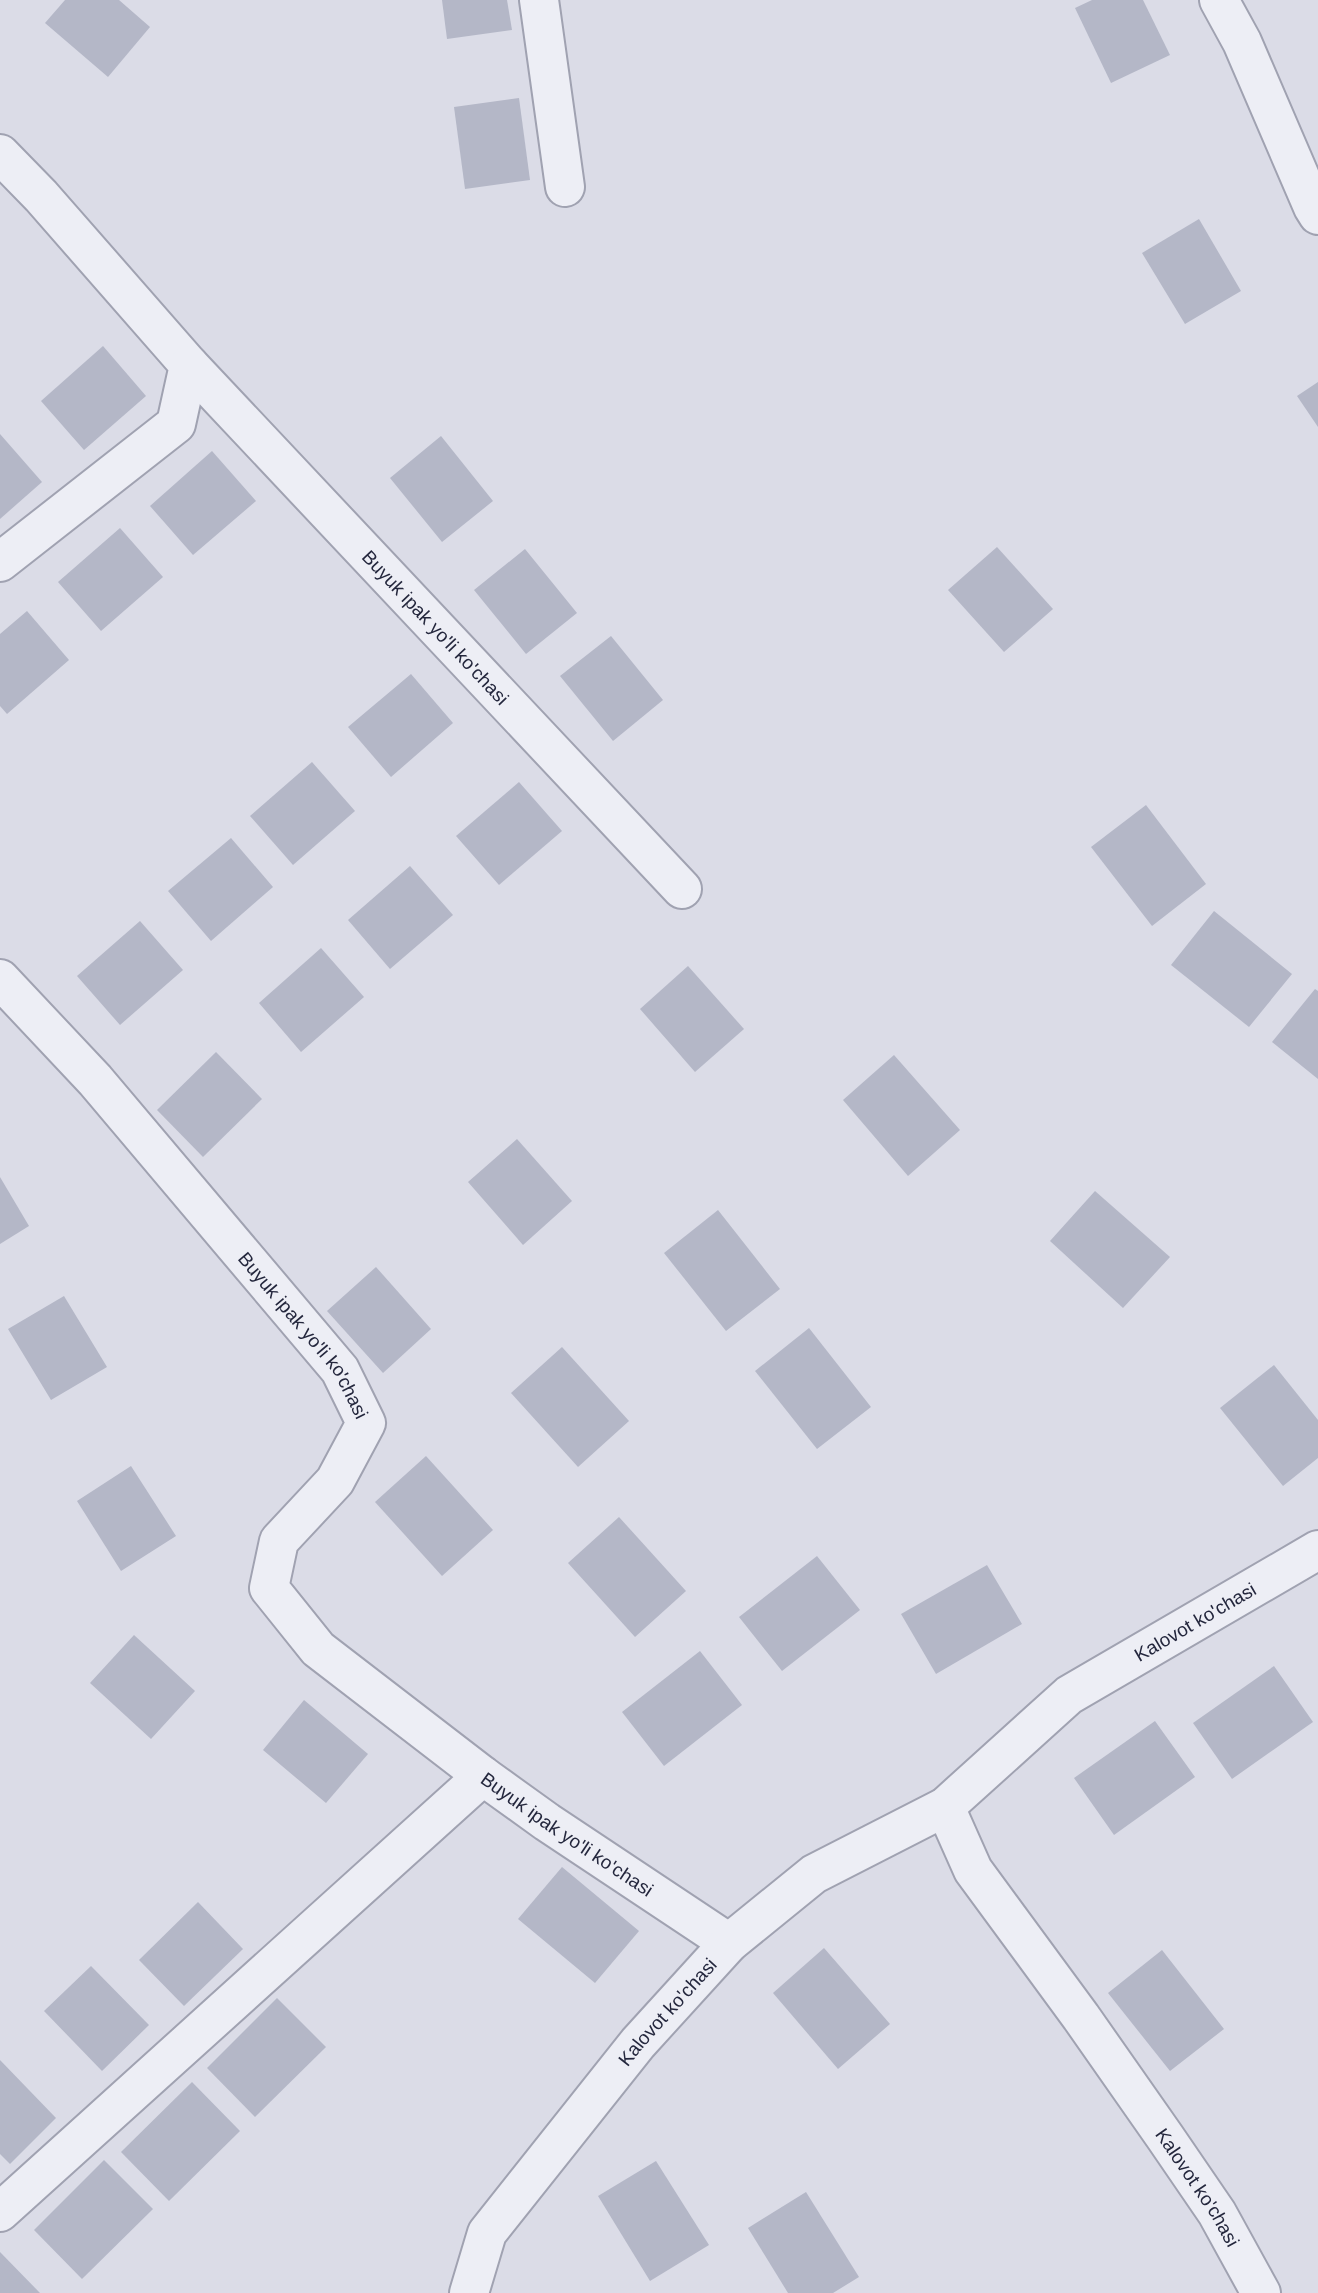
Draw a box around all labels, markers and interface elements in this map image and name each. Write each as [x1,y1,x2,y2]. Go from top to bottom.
street label: Buyuk ipak yo'li ko'chasi [358,546,513,709]
street label: Buyuk ipak yo'li ko'chasi [234,1248,373,1422]
street label: Kalovot ko'chasi [1131,1578,1259,1665]
street label: Buyuk ipak yo'li ko'chasi [477,1768,657,1900]
street label: Kalovot ko'chasi [614,1954,721,2070]
street label: Kalovot ko'chasi [1152,2124,1244,2250]

